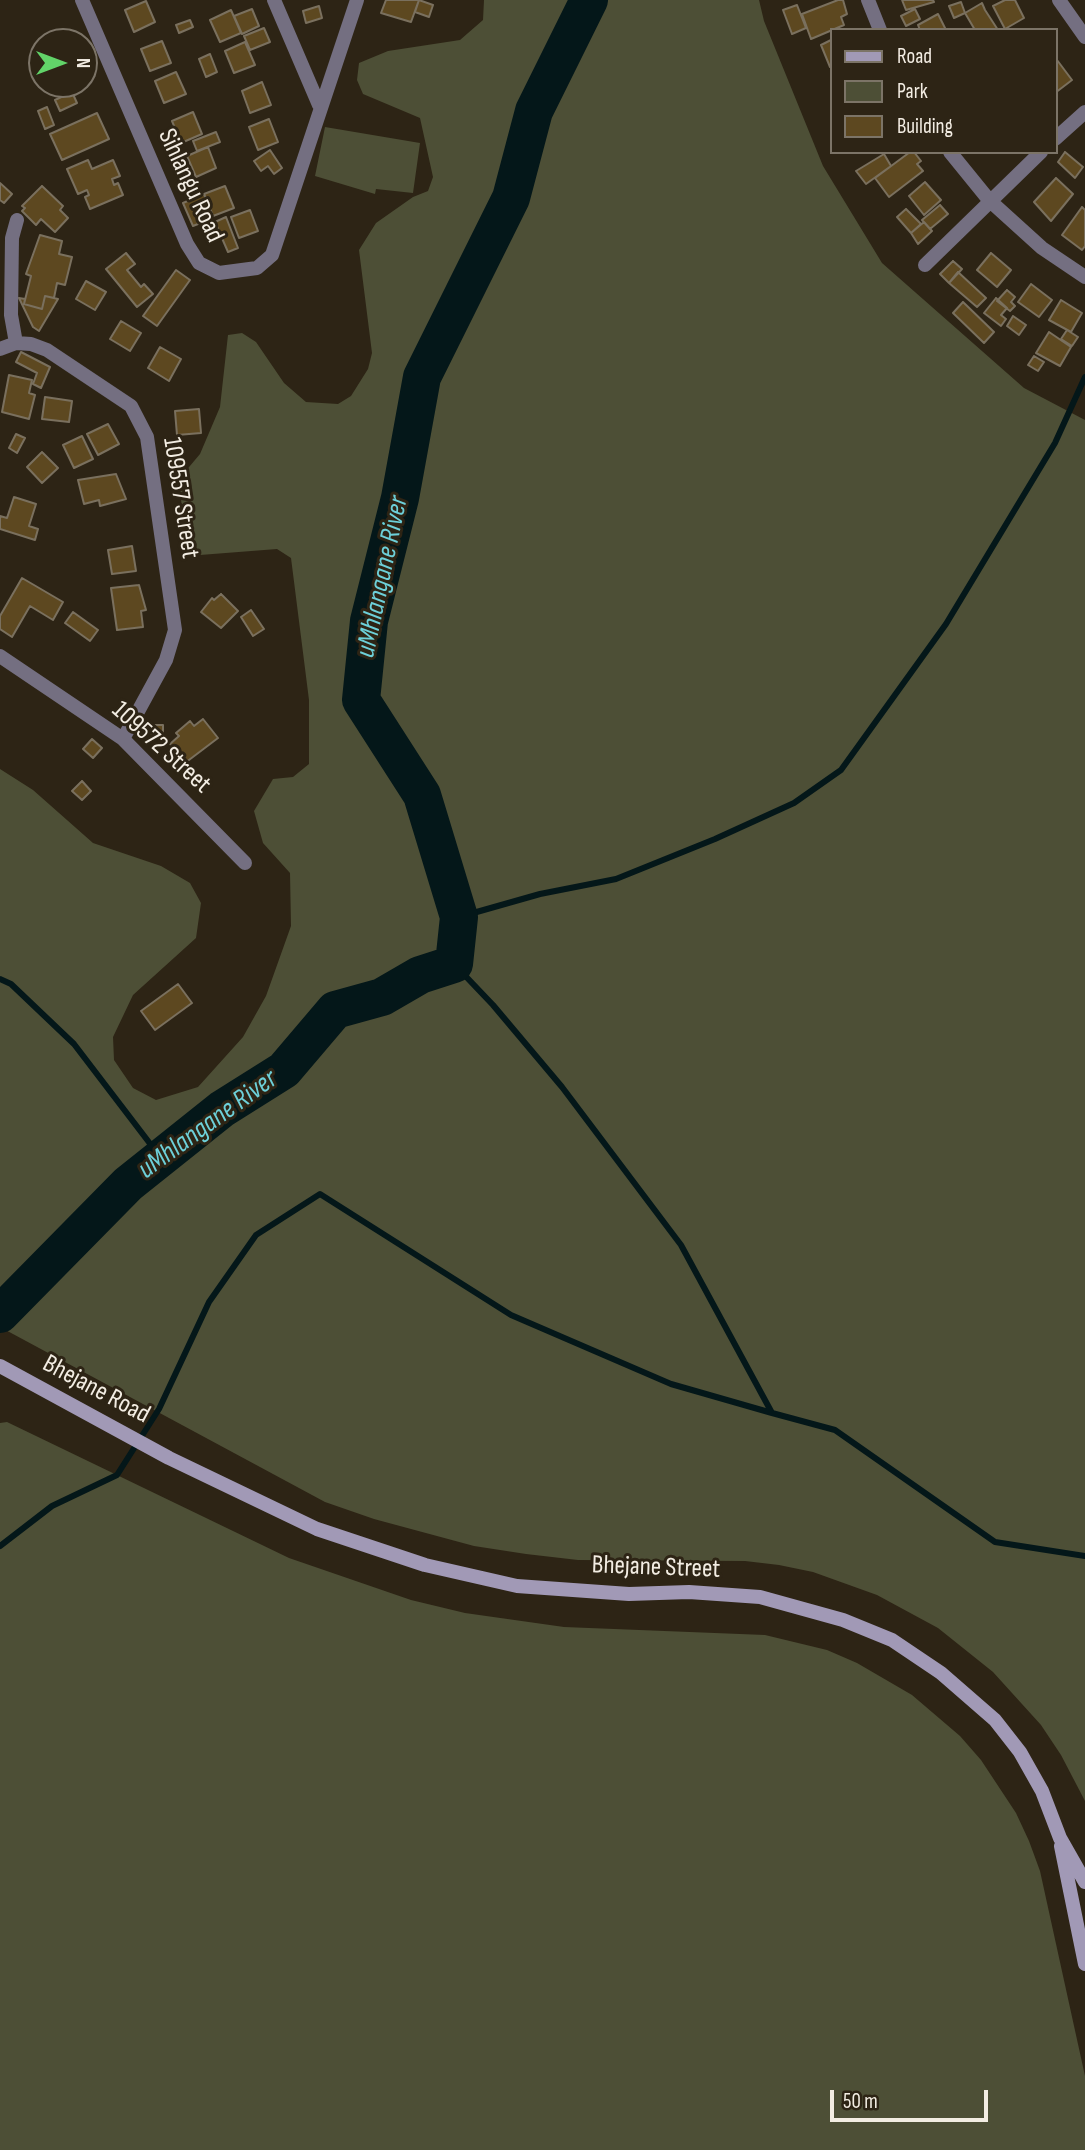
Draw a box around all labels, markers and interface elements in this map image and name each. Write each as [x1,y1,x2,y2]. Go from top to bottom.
north arrow [28,28,98,98]
legend [830,28,1057,154]
text: Road [897,44,932,69]
text: N [71,58,94,68]
text: Park [897,79,928,104]
text: Building [897,114,953,139]
street label: Sihlangu Road [150,124,230,248]
street label: 109557 Street [155,435,205,561]
water label: uMhlangane River [349,493,417,661]
street label: 109572 Street [105,695,217,801]
water label: uMhlangane River [132,1063,284,1187]
street label: Bhejane Road [37,1349,155,1431]
street label: Bhejane Street [591,1550,721,1586]
scale bar [833,2076,990,2120]
text: 50 m [843,2089,878,2114]

